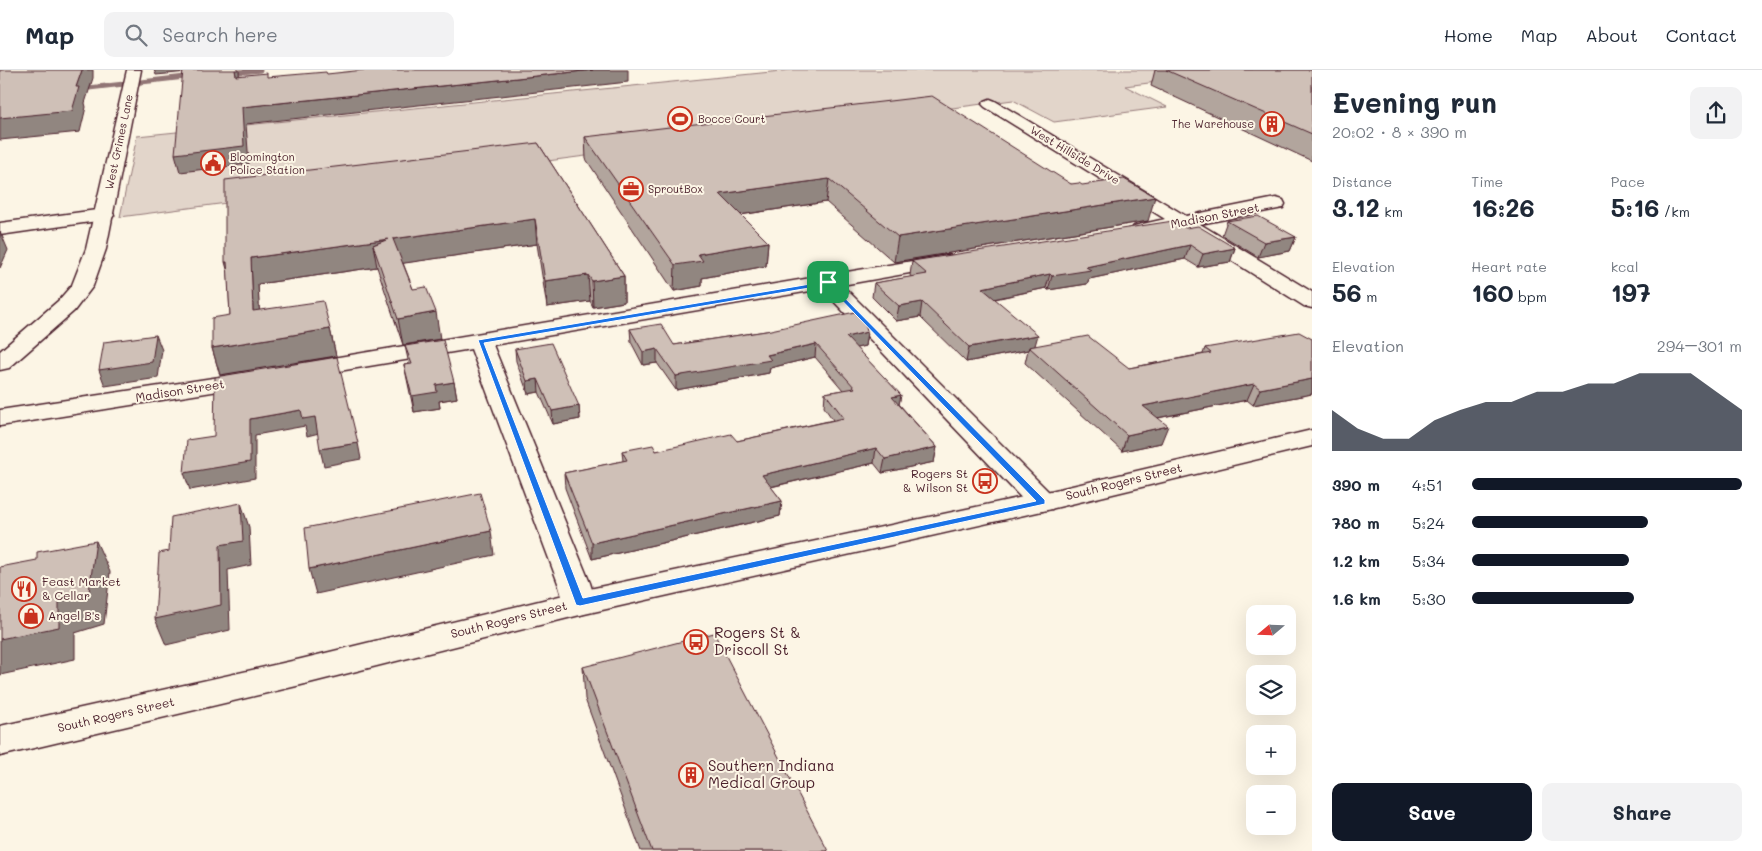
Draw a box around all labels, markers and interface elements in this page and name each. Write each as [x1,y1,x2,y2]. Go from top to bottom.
search box [104,12,454,57]
text: Map [25,19,74,50]
icon: search [122,21,150,49]
text: Search here [162,22,278,47]
text: Home [1444,23,1493,47]
text: Map [1521,23,1557,47]
text: About [1585,23,1638,47]
text: Contact [1666,23,1737,47]
text: Evening run [1332,84,1497,120]
button: share [1690,87,1742,139]
street label: West Grimes Lane [101,93,136,191]
sports icon: Bocce Court [667,106,693,132]
place label: Bocce Court [698,111,766,126]
building icon: The Warehouse [1259,111,1285,137]
place label: The Warehouse [1172,116,1254,131]
text: 20:02 · 8 × 390 m [1332,121,1467,142]
street label: West Hillside Drive [1028,122,1123,187]
place label: Bloomington Police Station [230,149,305,177]
public building icon: Bloomington Police Station [200,150,226,176]
text: Distance [1332,172,1392,191]
text: Time [1471,172,1503,191]
text: Pace [1611,172,1645,191]
office icon: SproutBox [618,176,644,202]
place label: SproutBox [648,181,703,196]
text: 3.12 [1332,191,1380,223]
text: 16:26 [1471,191,1535,223]
text: 5:16 [1611,191,1659,223]
street label: Madison Street [1169,199,1260,231]
text: km [1380,202,1403,221]
text: /km [1659,202,1690,221]
text: Elevation [1332,257,1395,276]
text: Heart rate [1471,257,1547,276]
text: kcal [1611,257,1639,276]
pin [807,261,849,303]
icon: arrive [814,268,842,296]
text: 56 [1332,276,1362,308]
text: 160 [1471,276,1514,308]
text: 197 [1611,276,1651,308]
text: m [1362,287,1377,306]
text: bpm [1514,287,1547,306]
text: Elevation [1332,335,1404,356]
text: 294–301 m [1657,335,1742,356]
street label: Madison Street [134,375,226,405]
street label: South Rogers Street [1064,459,1184,503]
place label: Rogers St & Wilson St [903,465,968,495]
bus stop icon: Rogers St & Wilson St [972,468,998,494]
text: 390 m [1332,474,1380,495]
text: 4:51 [1412,474,1443,495]
text: 780 m [1332,512,1380,533]
text: 5:24 [1412,512,1445,533]
text: 1.2 km [1332,550,1380,571]
text: 5:34 [1412,550,1445,571]
place label: Feast Market & Cellar [42,573,121,603]
restaurant icon: Feast Market & Cellar [11,576,37,602]
text: 1.6 km [1332,588,1381,609]
text: 5:30 [1412,588,1446,609]
street label: South Rogers Street [449,597,569,641]
shop icon: Angel B's [18,603,44,629]
north arrow [1246,605,1296,655]
map controls [1246,605,1296,835]
place label: Angel B's [48,607,100,623]
place label: Rogers St & Driscoll St [714,622,801,659]
bus stop icon: Rogers St & Driscoll St [683,629,709,655]
button: layers [1246,665,1296,715]
street label: South Rogers Street [56,693,176,735]
button: + [1246,725,1296,775]
place label: Southern Indiana Medical Group [708,755,835,792]
building icon: Southern Indiana Medical Group [678,762,704,788]
button: Save [1332,783,1532,841]
button: Share [1542,783,1742,841]
button: − [1246,785,1296,835]

